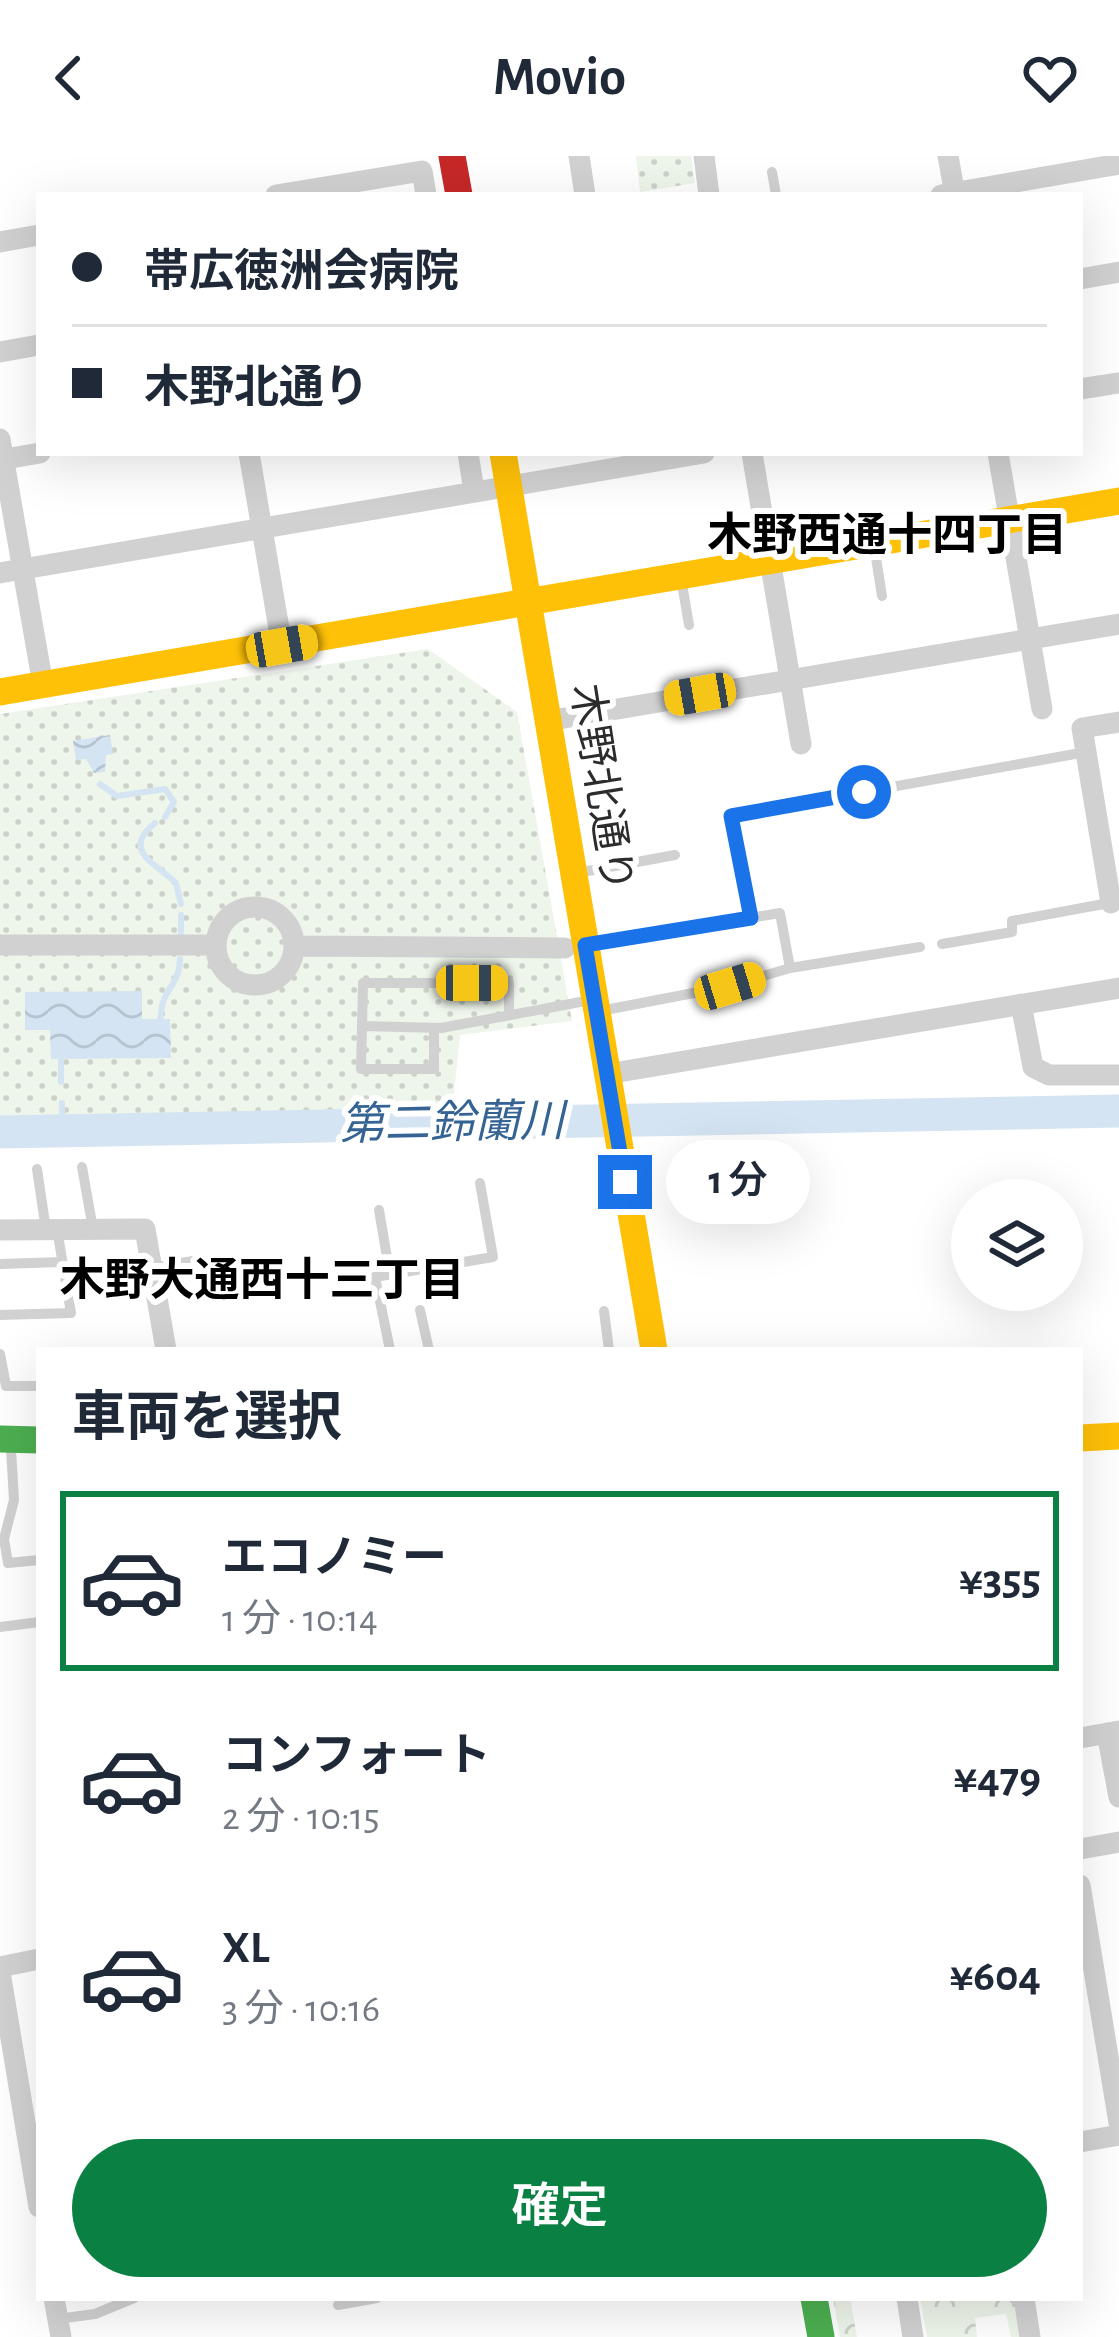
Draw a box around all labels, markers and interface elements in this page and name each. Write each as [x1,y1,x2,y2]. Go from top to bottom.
icon: back [36,45,102,111]
icon: heart [1017,45,1083,111]
text: Movio [493,51,626,105]
text: 帯広徳洲会病院 [144,250,459,295]
text: 木野北通り [144,366,369,411]
district label: 木野西通十四丁目 [707,511,1067,559]
car [243,622,321,670]
car [661,670,739,718]
street label: 木野北通り [564,681,640,895]
route start [837,765,891,819]
car [690,958,770,1014]
car [436,965,508,1001]
water label: 第二鈴蘭川 [339,1096,569,1148]
callout: 1 分 [667,1140,811,1224]
route end [598,1155,652,1209]
text: 1 分 [709,1162,767,1201]
map controls [951,1179,1083,1311]
button: layers [951,1179,1083,1311]
district label: 木野大通西十三丁目 [59,1256,465,1304]
text: 車両を選択 [72,1392,342,1446]
icon: car [78,1527,186,1635]
text: エコノミー [222,1536,447,1581]
text: ¥355 [959,1558,1041,1603]
text: 1 分 · 10:14 [222,1600,378,1639]
icon: car [78,1725,186,1833]
text: コンフォート [222,1734,491,1779]
text: ¥479 [954,1756,1041,1801]
text: 2 分 · 10:15 [222,1798,380,1837]
icon: car [78,1923,186,2031]
text: XL [222,1926,270,1971]
text: ¥604 [950,1954,1041,1999]
text: 3 分 · 10:16 [222,1990,380,2029]
button: 確定 [72,2139,1047,2277]

